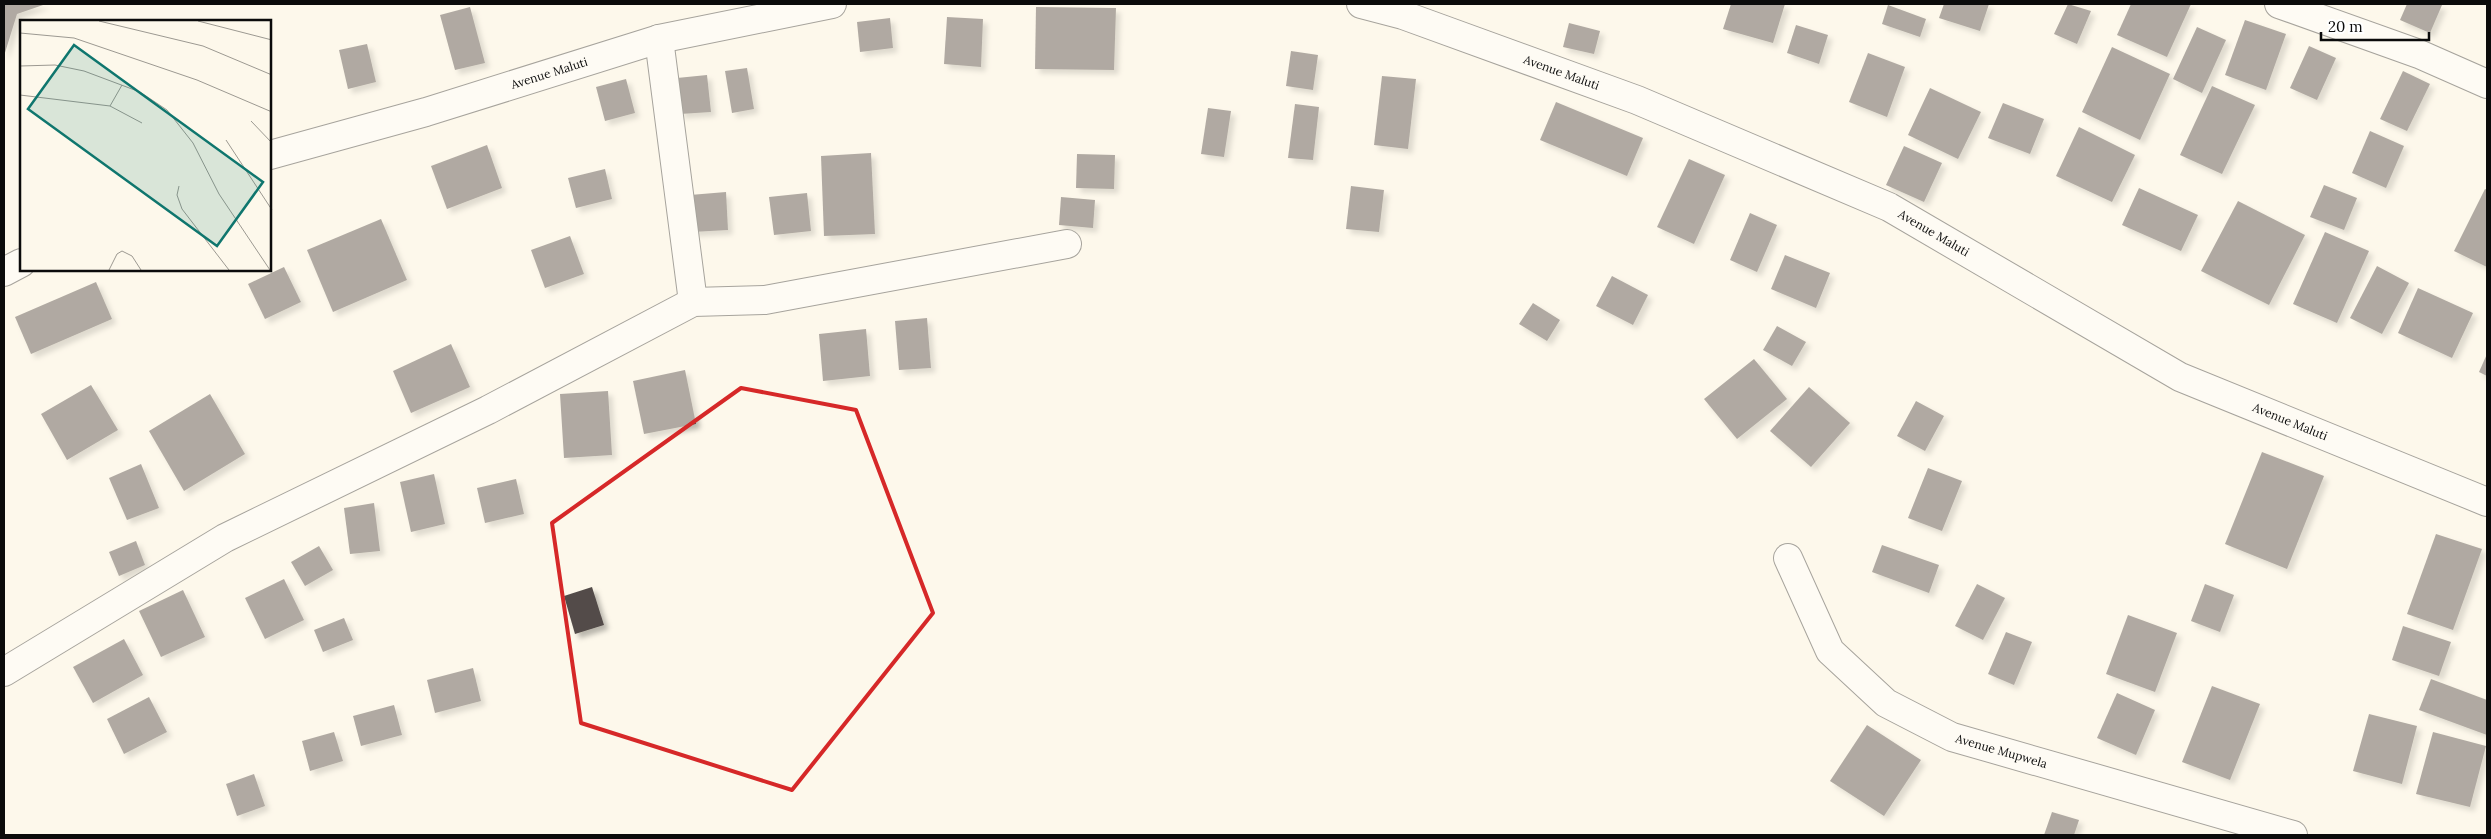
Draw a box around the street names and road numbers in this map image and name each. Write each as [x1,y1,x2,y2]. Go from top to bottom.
street label: Avenue Maluti [1521,51,1602,93]
street label: Avenue Maluti [508,54,589,92]
street label: Avenue Maluti [1895,206,1972,259]
street label: Avenue Maluti [2250,399,2330,443]
street label: Avenue Mupwela [1953,730,2049,771]

